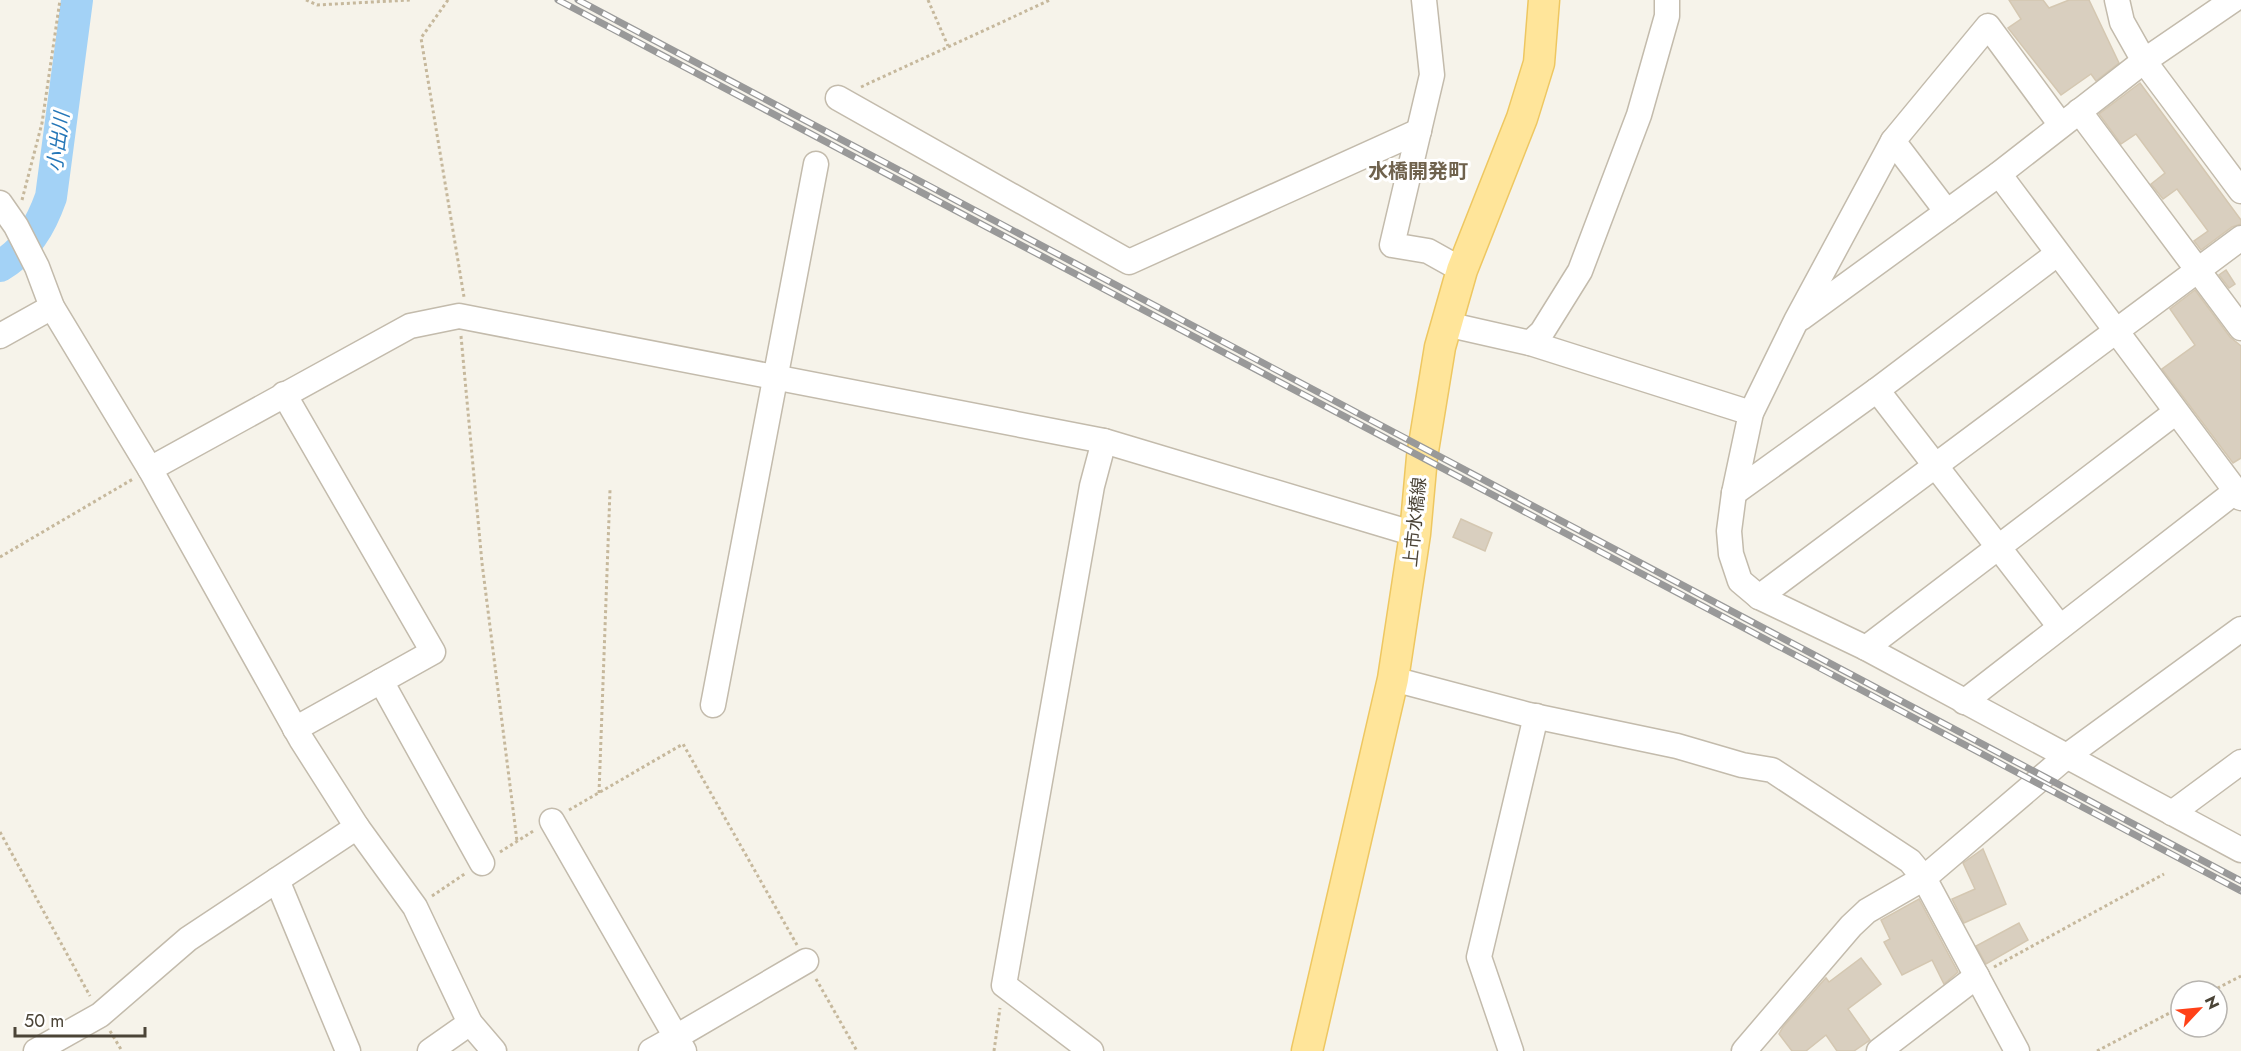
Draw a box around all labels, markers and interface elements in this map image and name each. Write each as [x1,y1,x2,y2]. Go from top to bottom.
water label: 小出川 [40,109,77,174]
district label: 水橋開発町 [1368,157,1468,186]
street label: 上市水橋線 [1397,476,1433,568]
north arrow [2169,979,2229,1039]
text: N [2199,992,2225,1013]
scale bar [15,1000,146,1038]
text: 50 m [24,1008,64,1034]

